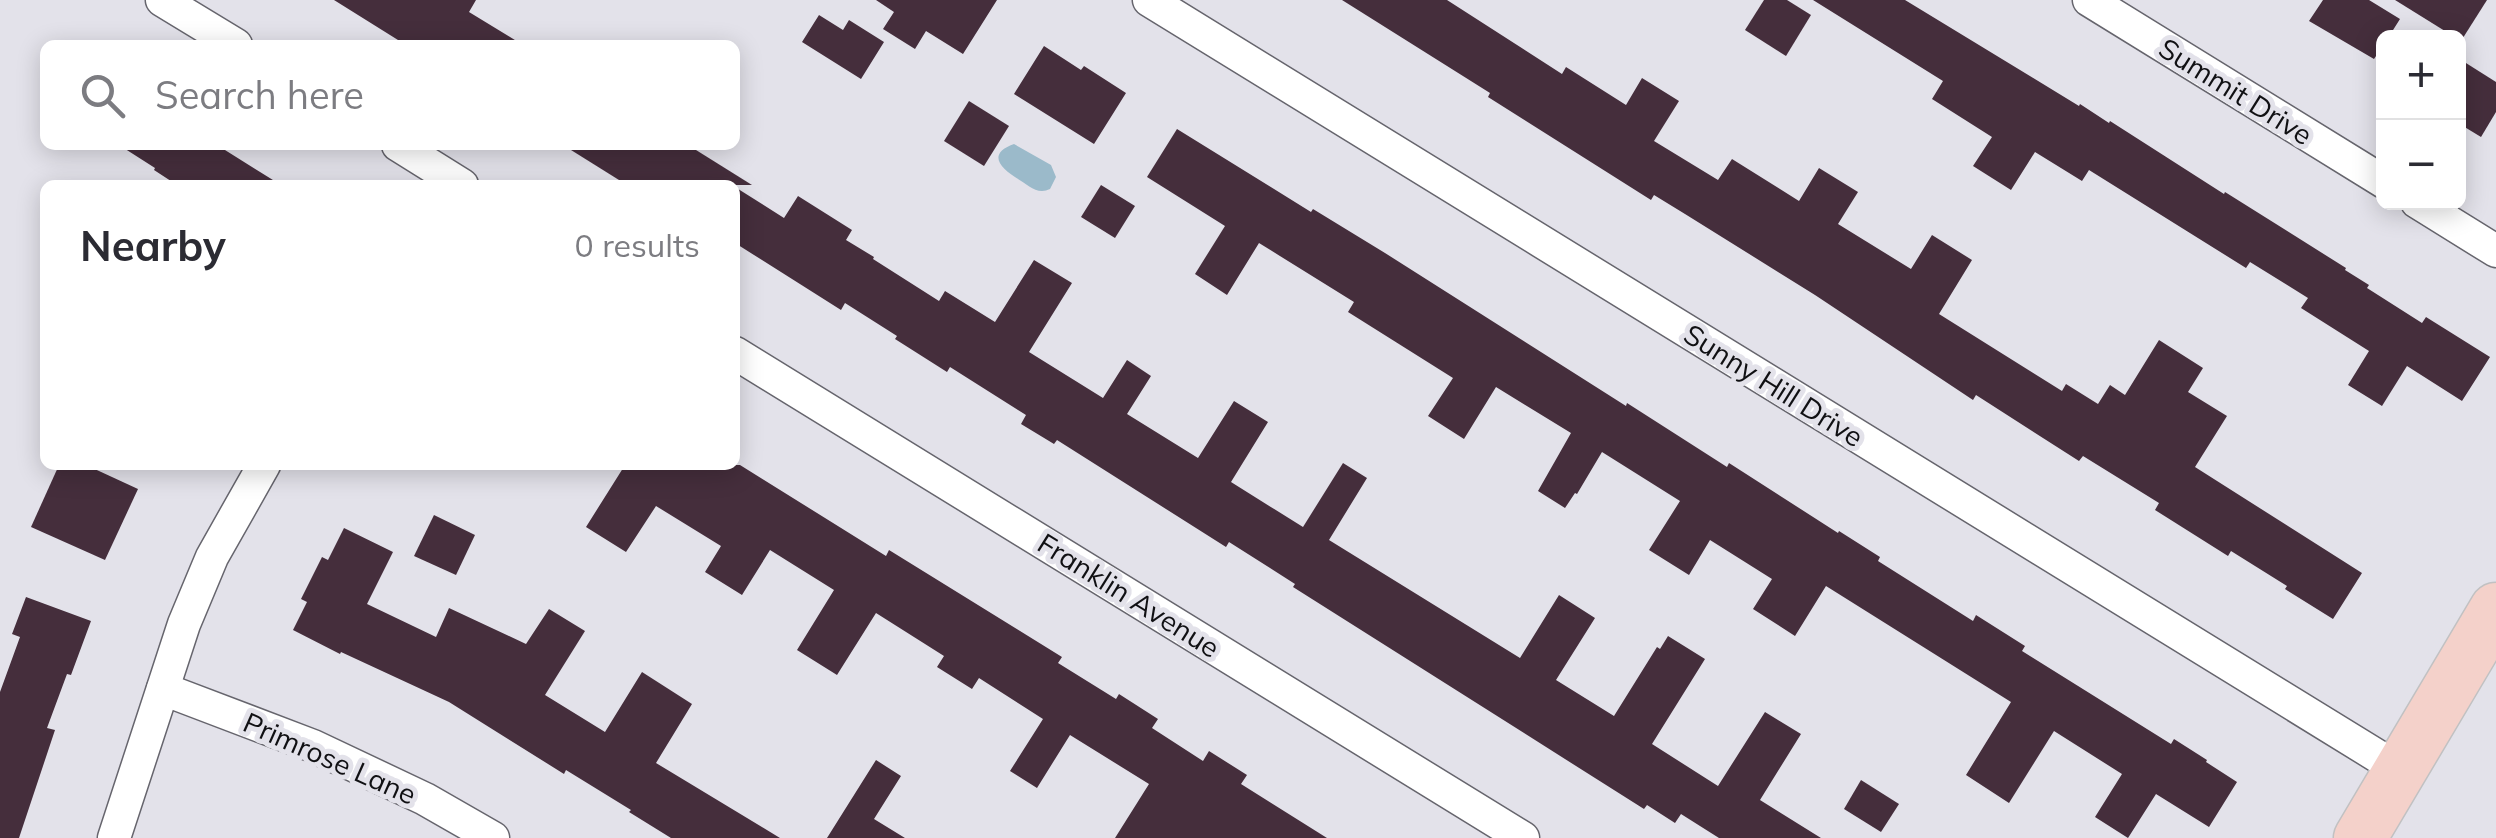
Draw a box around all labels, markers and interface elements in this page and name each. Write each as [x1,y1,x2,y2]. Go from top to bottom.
street label: Summit Drive [2153,30,2319,152]
map controls [2376,30,2466,210]
button: + [2376,30,2466,120]
search box [40,40,740,150]
icon: search [75,68,130,123]
text: Search here [155,71,364,119]
button: − [2376,120,2466,210]
text: Nearby [80,219,226,272]
text: 0 results [575,225,700,265]
street label: Sunny Hill Drive [1678,316,1870,454]
street label: Franklin Avenue [1032,525,1226,665]
street label: Primrose Lane [238,704,422,812]

